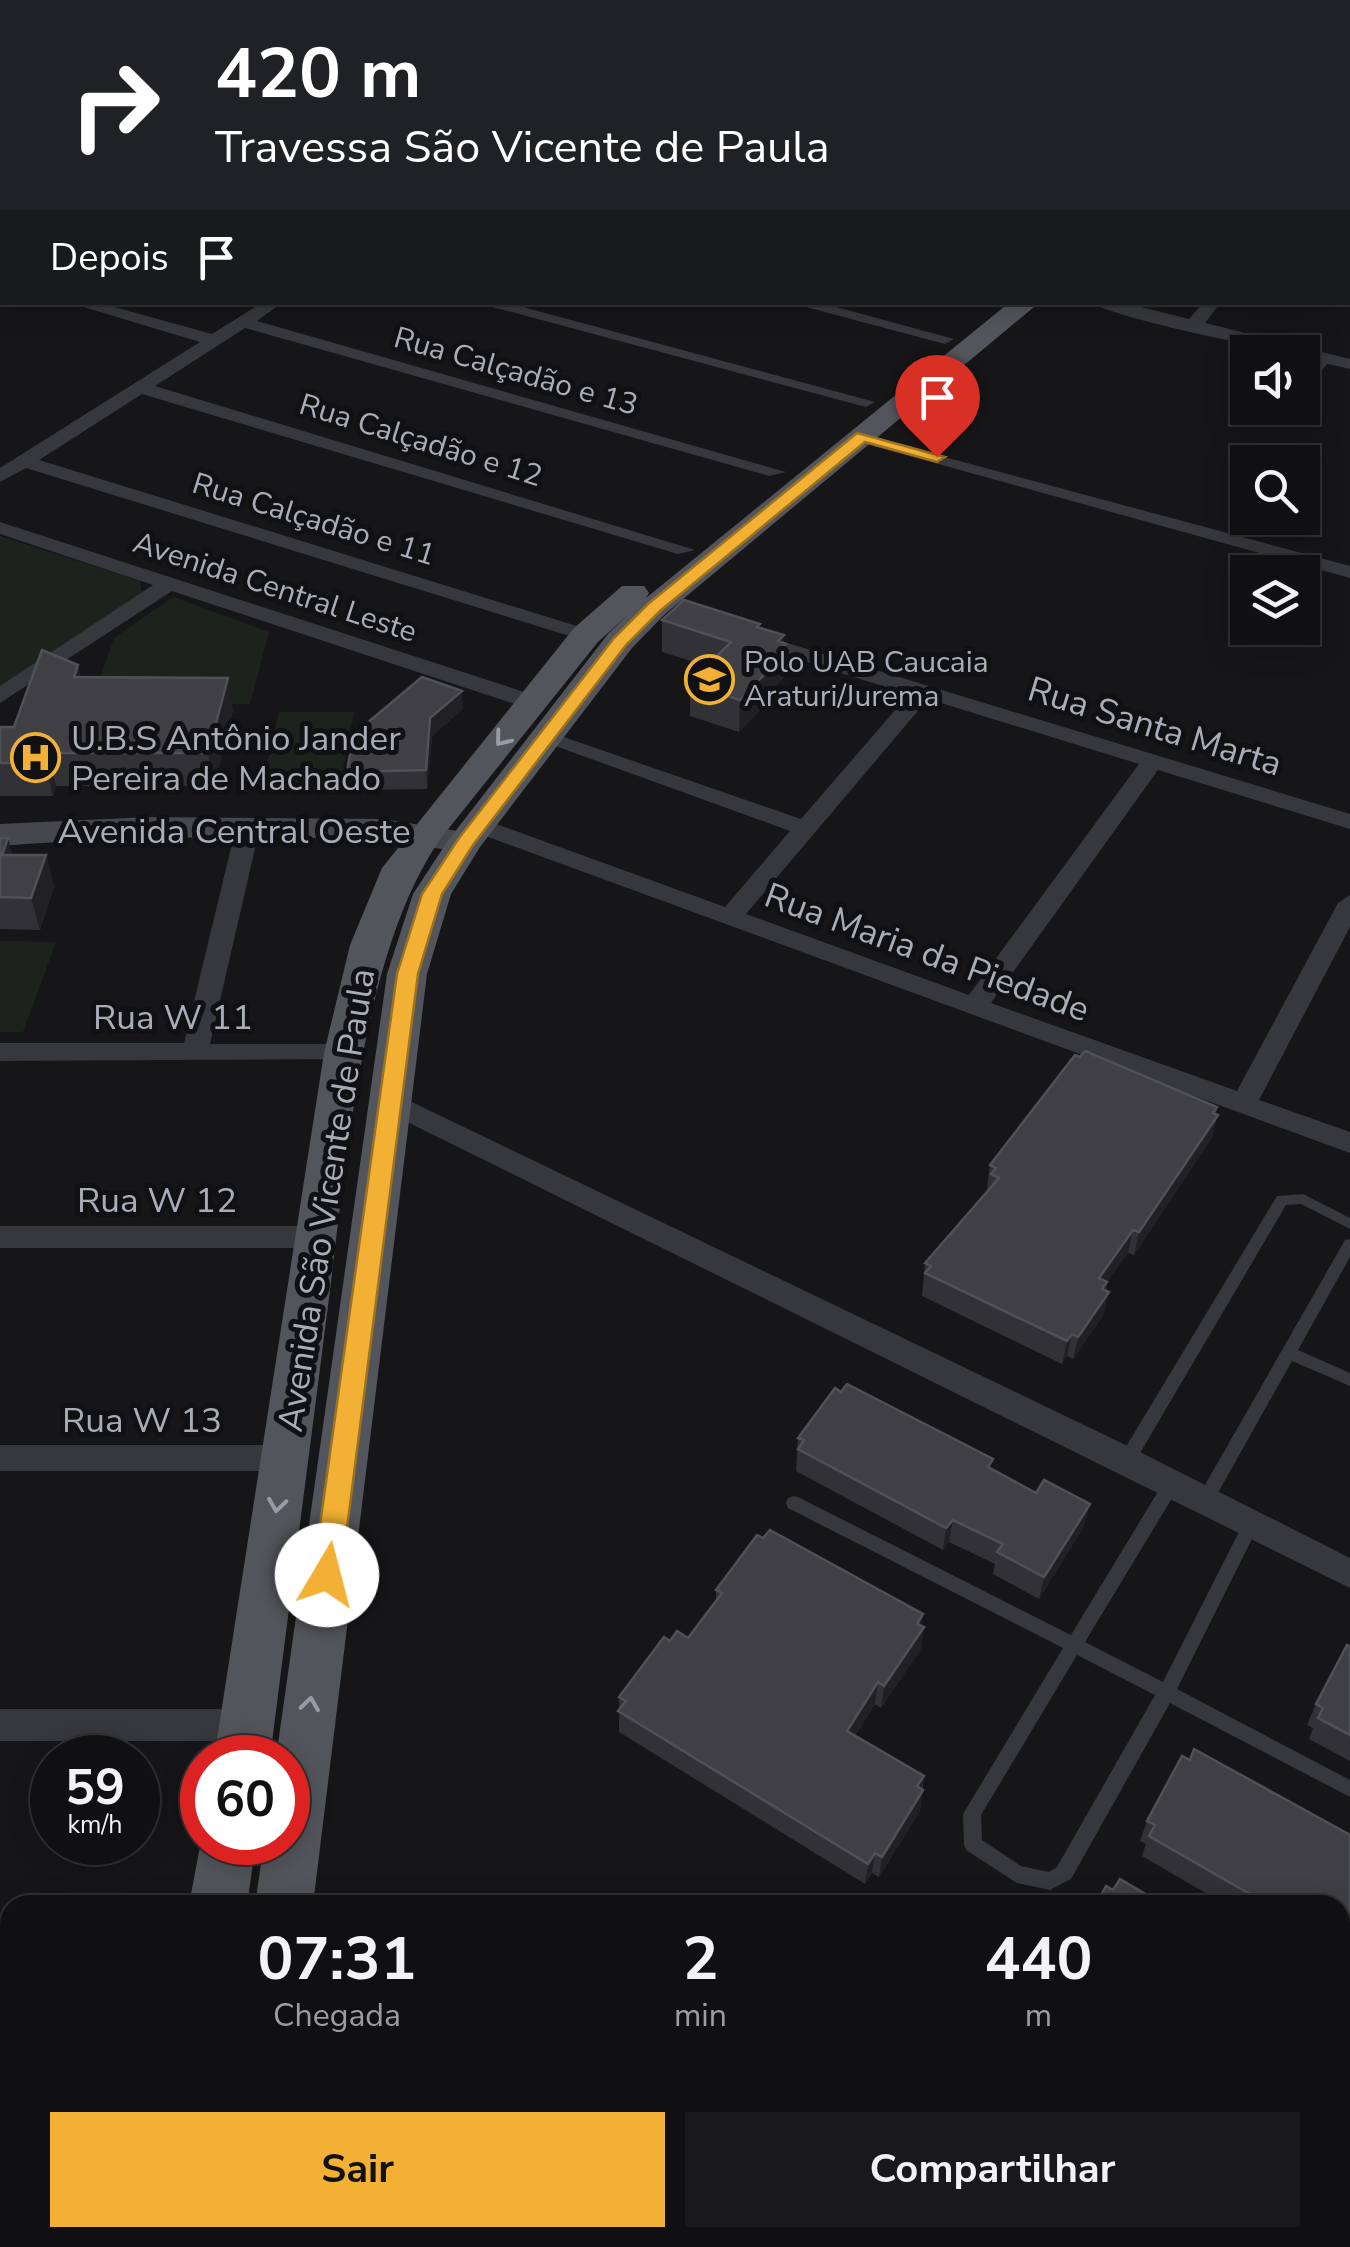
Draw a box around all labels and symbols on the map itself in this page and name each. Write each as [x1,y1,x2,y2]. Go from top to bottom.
street label: Rua Calçadão e 13 [389,317,643,426]
pin [895,355,980,458]
street label: Rua Calçadão e 12 [294,384,547,497]
street label: Rua Calçadão e 11 [187,463,440,576]
street label: Avenida Central Leste [128,522,422,653]
place label: Polo UAB Caucaia Araturi/Jurema [744,642,989,717]
school or university icon: Polo UAB Caucaia Araturi/Jurema [683,653,735,705]
street label: Rua Santa Marta [1022,666,1288,787]
place label: U.B.S Antônio Jander Pereira de Machado [71,715,401,802]
one-way arrow [496,728,514,746]
hospital icon: U.B.S Antônio Jander Pereira de Machado [10,732,62,784]
street label: Avenida Central Oeste [57,808,411,855]
street label: Rua Maria da Piedade [758,872,1096,1033]
street label: Avenida São Vicente de Paula [267,965,386,1435]
street label: Rua W 11 [93,994,253,1041]
street label: Rua W 12 [77,1177,237,1224]
street label: Rua W 13 [62,1397,222,1444]
one-way arrow [267,1497,288,1513]
position arrow [275,1523,379,1627]
one-way arrow [299,1696,320,1712]
speed limit sign: 60 [180,1735,310,1865]

